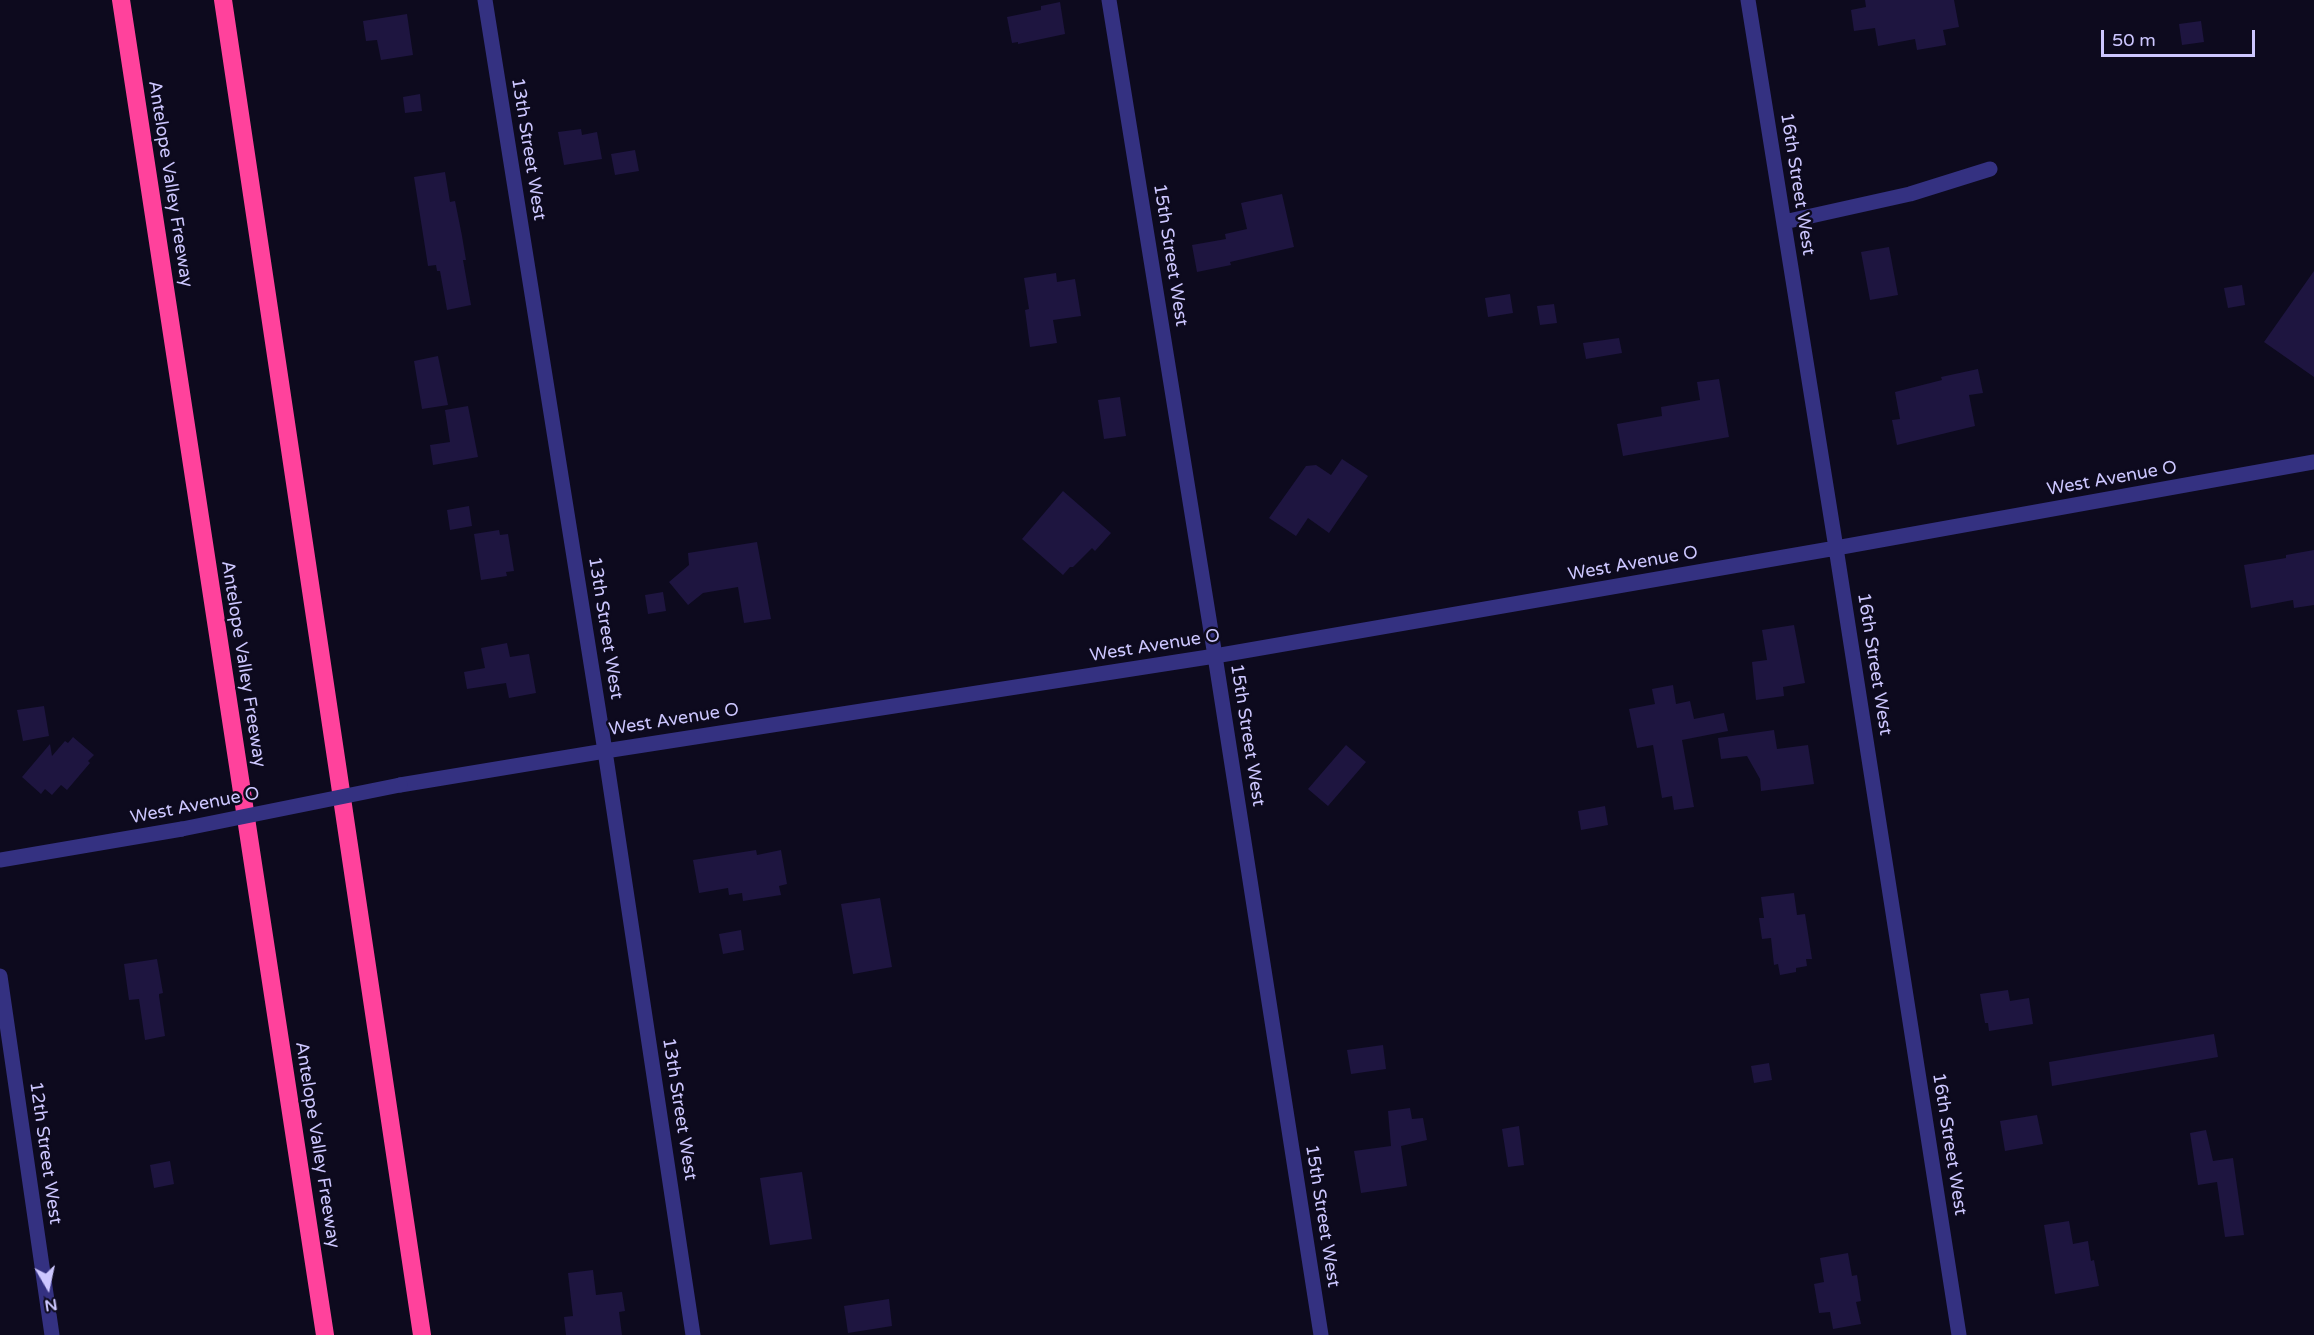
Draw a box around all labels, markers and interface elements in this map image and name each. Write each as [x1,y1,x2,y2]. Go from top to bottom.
scale bar [2104,18,2258,56]
text: 50 m [2112,29,2156,51]
street label: 13th Street West [506,76,550,222]
street label: Antelope Valley Freeway [143,79,197,289]
street label: 16th Street West [1775,111,1819,257]
street label: 15th Street West [1148,182,1192,328]
street label: West Avenue O [2045,457,2179,501]
street label: West Avenue O [1566,542,1700,586]
street label: 13th Street West [583,555,627,701]
street label: Antelope Valley Freeway [216,559,270,769]
street label: 16th Street West [1852,591,1896,737]
street label: West Avenue O [1088,625,1222,667]
street label: 15th Street West [1225,662,1269,808]
street label: West Avenue O [607,699,741,741]
street label: West Avenue O [128,783,262,829]
street label: 13th Street West [657,1036,701,1182]
street label: Antelope Valley Freeway [290,1040,344,1250]
street label: 16th Street West [1927,1071,1971,1217]
street label: 12th Street West [24,1080,66,1226]
street label: 15th Street West [1300,1143,1344,1289]
north arrow [18,1257,78,1317]
text: N [43,1294,59,1316]

